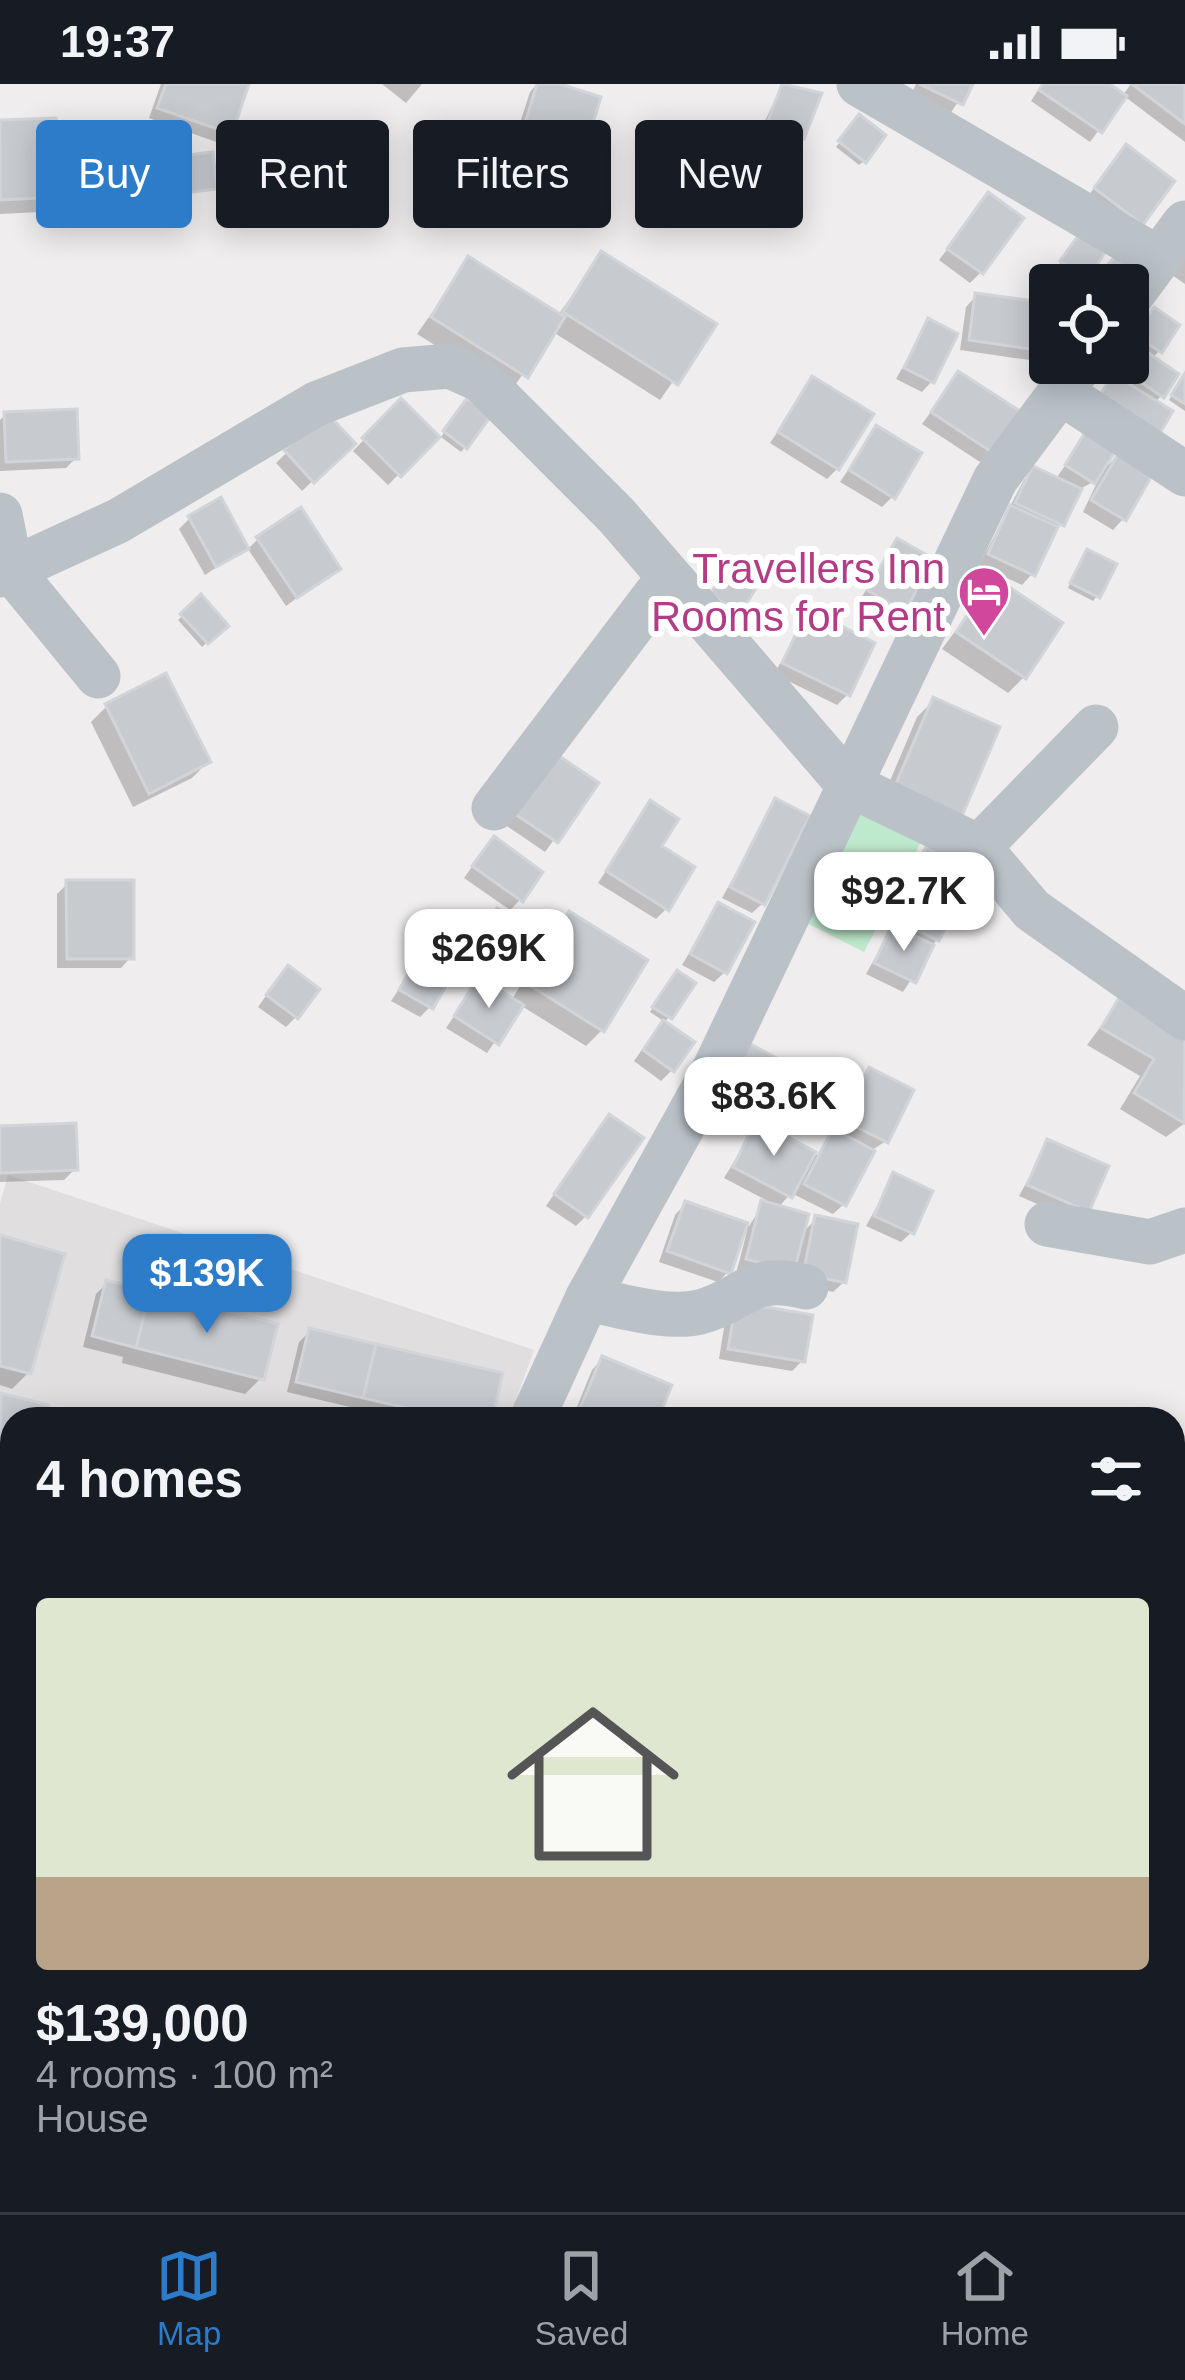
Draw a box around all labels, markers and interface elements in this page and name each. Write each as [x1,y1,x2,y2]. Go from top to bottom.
text: 19:37 [60,16,175,67]
chip: Buy [36,120,192,228]
chip: Rent [216,120,389,228]
chip: Filters [413,120,611,228]
chip: New [635,120,803,228]
map controls [1029,264,1149,384]
button: locate [1029,264,1149,384]
place label: Travellers Inn Rooms for Rent [651,545,945,640]
hotel icon: Travellers Inn Rooms for Rent [956,564,1012,638]
pin: $92.7K [806,852,1002,954]
text: $92.7K [841,869,967,912]
pin: $269K [405,909,573,1011]
text: $269K [432,926,546,969]
pin: $83.6K [676,1057,872,1159]
text: $83.6K [711,1074,837,1117]
pin: $139K [123,1234,291,1336]
text: $139K [150,1251,264,1294]
icon: filters [1083,1446,1149,1512]
text: 4 homes [36,1451,243,1508]
icon: home [485,1676,701,1892]
text: $139,000 [36,1995,249,2052]
text: 4 rooms · 100 m² [36,2053,333,2096]
text: House [36,2097,149,2140]
tab: Map [156,2243,222,2353]
tab: Saved [535,2243,628,2353]
tab: Home [941,2243,1029,2353]

